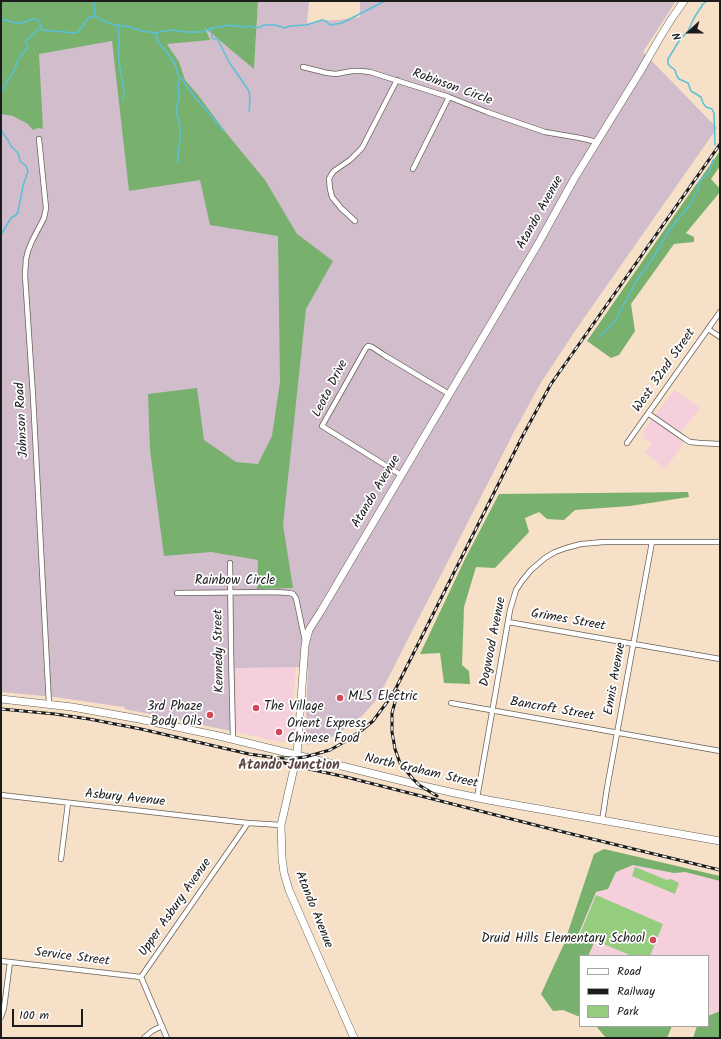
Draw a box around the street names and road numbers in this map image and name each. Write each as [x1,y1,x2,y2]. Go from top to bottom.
street label: Robinson Circle [410,66,494,110]
street label: Atando Avenue [514,173,568,253]
street label: West 32nd Street [630,326,700,416]
street label: Leota Drive [310,358,352,420]
street label: Johnson Road [13,382,33,458]
street label: Atando Avenue [349,453,405,531]
street label: Rainbow Circle [195,574,275,590]
street label: Dogwood Avenue [478,596,510,688]
street label: Grimes Street [530,607,606,635]
street label: Kennedy Street [211,609,229,693]
street label: Ennis Avenue [602,641,630,717]
street label: Bancroft Street [509,695,595,725]
street label: North Graham Street [363,751,479,793]
street label: Asbury Avenue [84,787,166,811]
street label: Upper Asbury Avenue [136,856,216,960]
street label: Atando Avenue [290,869,336,951]
street label: Service Street [34,946,110,970]

